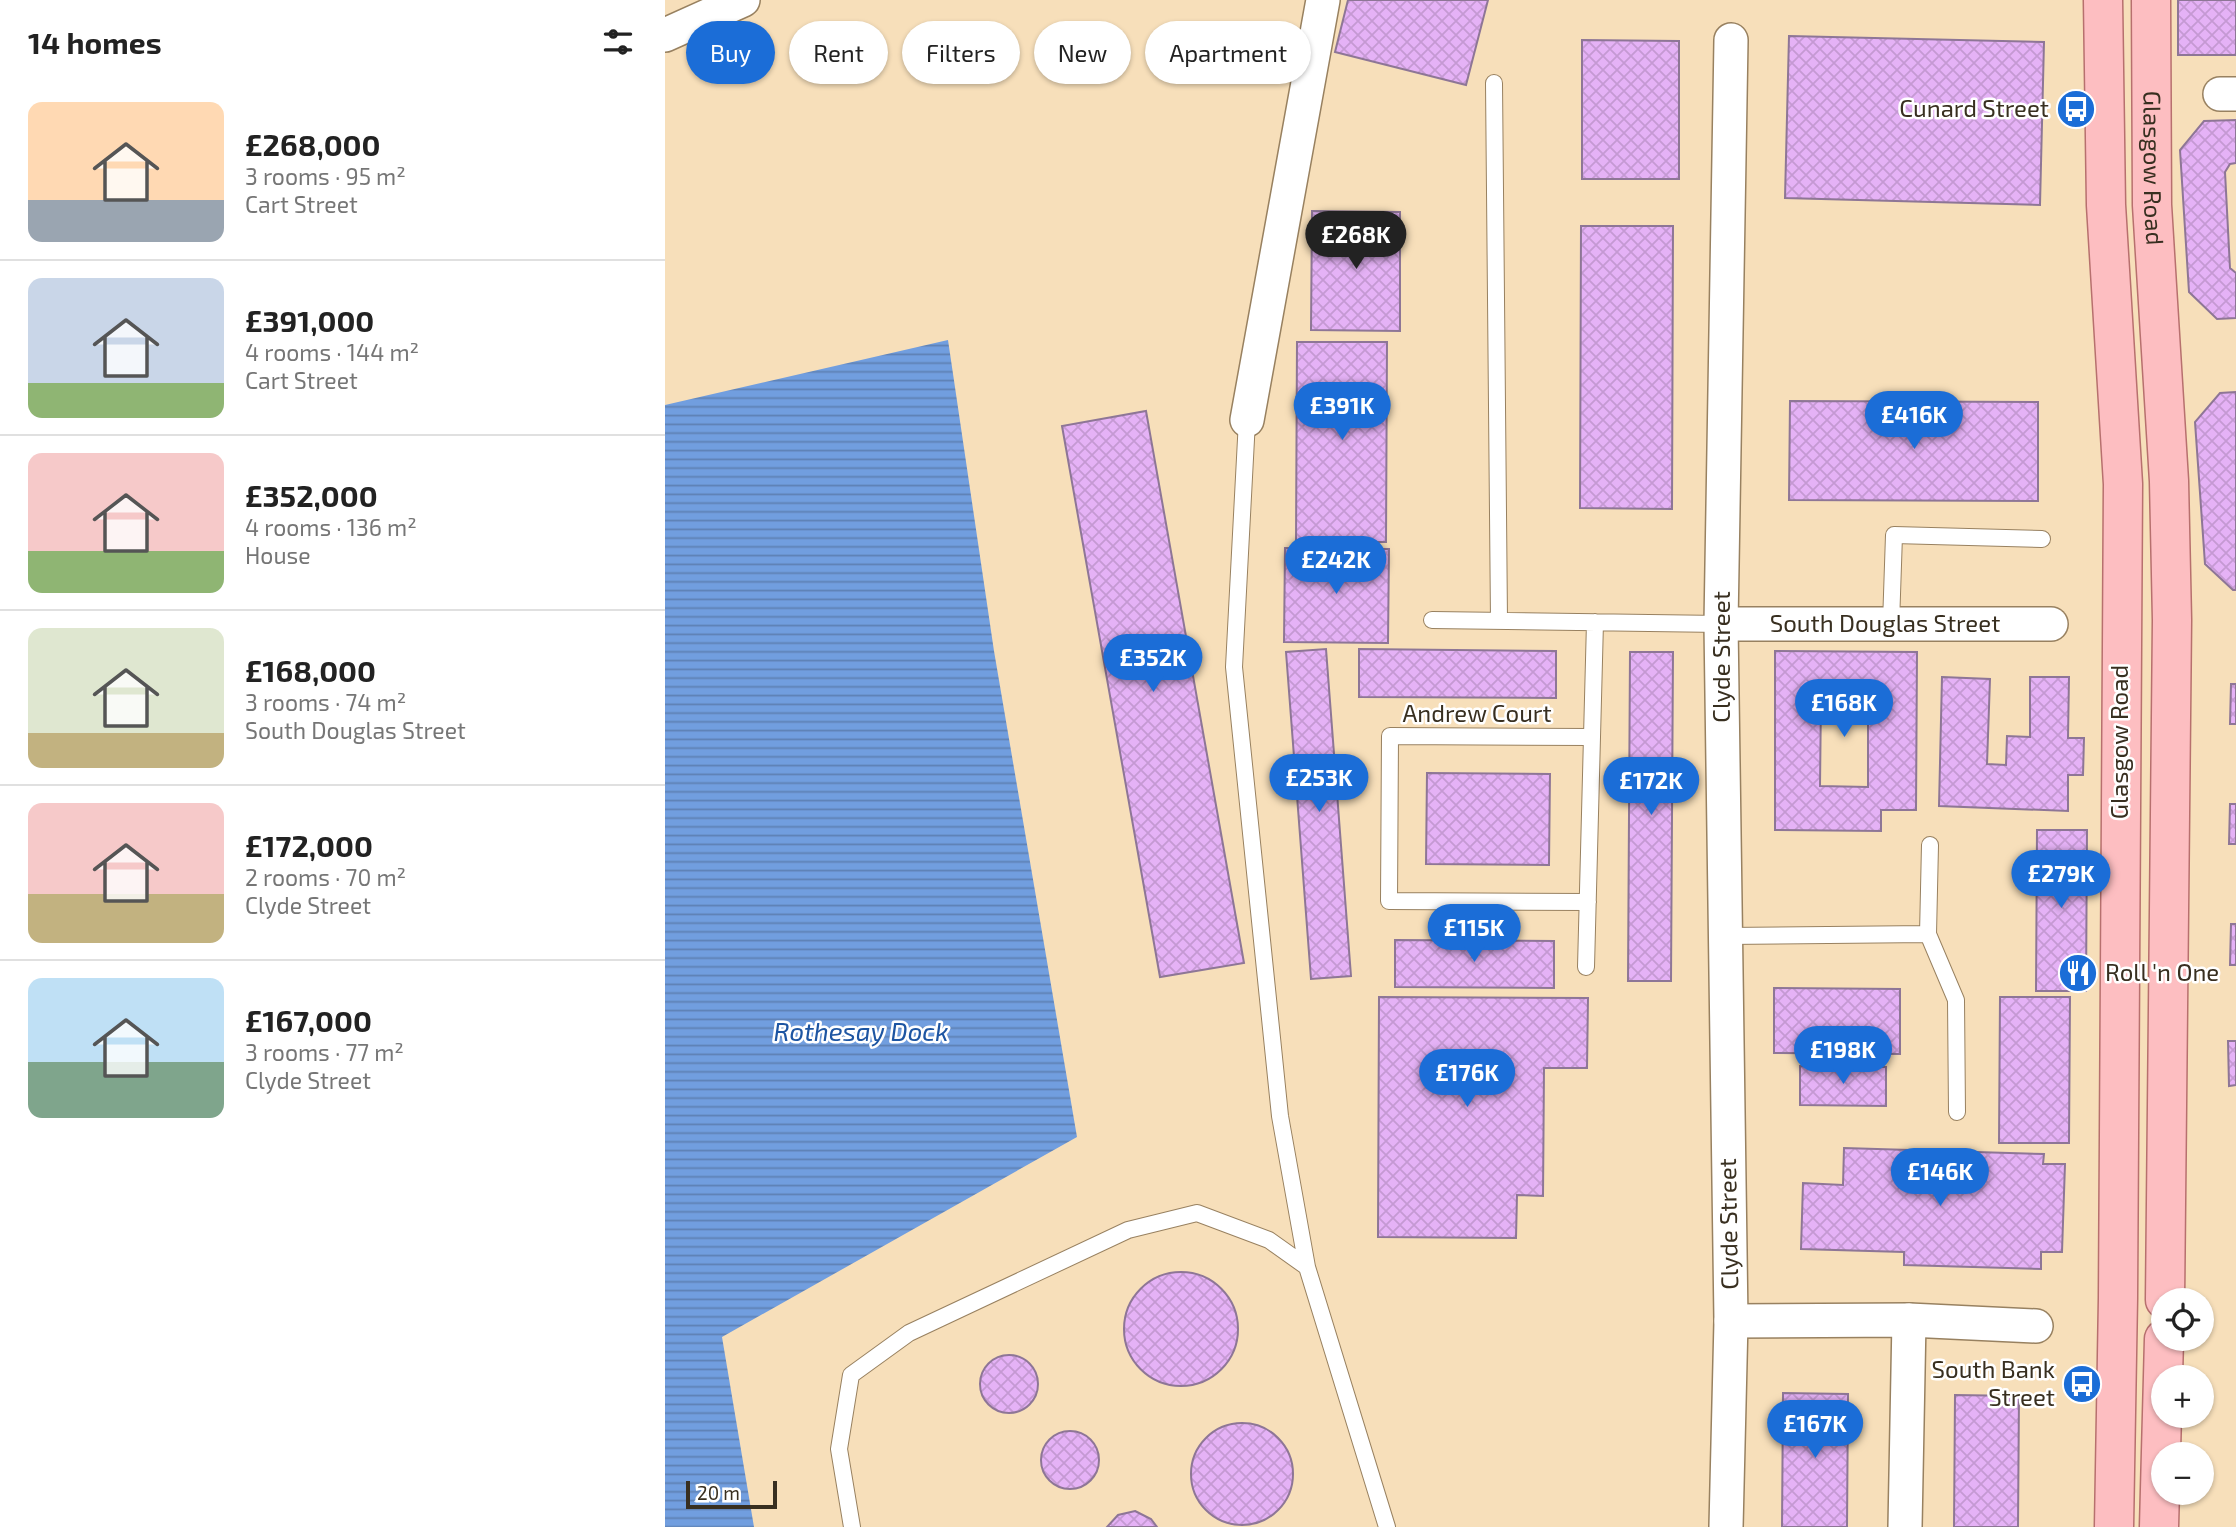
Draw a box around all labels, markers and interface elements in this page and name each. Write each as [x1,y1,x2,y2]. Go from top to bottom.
chip: Buy [686,21,775,84]
chip: Rent [789,21,888,84]
chip: Filters [902,21,1020,84]
chip: New [1034,21,1131,84]
chip: Apartment [1145,21,1311,84]
icon: filters [599,23,637,61]
text: 14 homes [28,24,162,60]
bus stop icon: Cunard Street [2055,88,2097,130]
street label: Glasgow Road [2138,91,2170,246]
place label: Cunard Street [1899,93,2049,122]
text: £268,000 [245,126,380,162]
icon: home [84,130,168,214]
text: 3 rooms · 95 m² [245,162,406,190]
text: Cart Street [245,190,358,218]
pin: £268K [1307,212,1405,271]
text: £268K [1321,220,1391,248]
text: £391,000 [245,302,374,338]
icon: home [84,306,168,390]
text: 4 rooms · 144 m² [245,338,419,366]
text: Cart Street [245,366,358,394]
pin: £391K [1293,382,1391,442]
text: £391K [1310,391,1374,419]
pin: £416K [1865,392,1963,451]
text: £416K [1881,400,1947,428]
text: £352,000 [245,477,378,513]
icon: home [84,481,168,565]
text: 4 rooms · 136 m² [245,513,417,541]
pin: £242K [1287,536,1385,596]
text: House [245,541,311,569]
text: £242K [1301,545,1371,573]
street label: Clyde Street [1706,591,1735,723]
street label: South Douglas Street [1770,608,2000,637]
pin: £352K [1104,634,1202,694]
text: £352K [1119,643,1187,671]
text: £168,000 [245,652,376,688]
icon: home [84,656,168,740]
street label: Glasgow Road [2104,665,2133,819]
pin: £168K [1795,680,1893,739]
text: 3 rooms · 74 m² [245,688,406,716]
text: £168K [1811,688,1877,716]
street label: Andrew Court [1402,698,1552,727]
text: South Douglas Street [245,716,466,744]
pin: £253K [1270,754,1368,814]
pin: £172K [1602,758,1700,817]
text: £253K [1285,763,1353,791]
text: £172K [1619,766,1683,794]
text: £172,000 [245,827,373,863]
icon: home [84,831,168,915]
pin: £279K [2012,850,2110,910]
text: £279K [2027,859,2095,887]
text: 2 rooms · 70 m² [245,863,406,891]
text: Clyde Street [245,891,371,919]
pin: £115K [1425,904,1523,964]
text: £115K [1444,913,1504,941]
restaurant icon: Roll 'n One [2057,952,2099,994]
place label: Roll 'n One [2105,957,2219,986]
text: £167,000 [245,1002,372,1038]
icon: home [84,1006,168,1090]
water label: Rothesay Dock [773,1015,949,1047]
pin: £198K [1794,1026,1892,1086]
text: £198K [1810,1035,1876,1063]
text: 3 rooms · 77 m² [245,1038,404,1066]
pin: £176K [1418,1050,1516,1109]
text: £176K [1435,1058,1499,1086]
text: Clyde Street [245,1066,371,1094]
pin: £146K [1891,1148,1989,1208]
text: £146K [1907,1157,1973,1185]
street label: Clyde Street [1712,1158,1743,1290]
map controls [2151,1288,2214,1505]
button: locate [2151,1288,2214,1351]
place label: South Bank Street [1932,1354,2055,1411]
bus stop icon: South Bank Street [2061,1363,2103,1405]
button: + [2151,1365,2214,1428]
pin: £167K [1766,1400,1864,1460]
text: £167K [1783,1409,1847,1437]
button: − [2151,1442,2214,1505]
scale bar [686,1478,777,1510]
text: 20 m [697,1481,740,1504]

